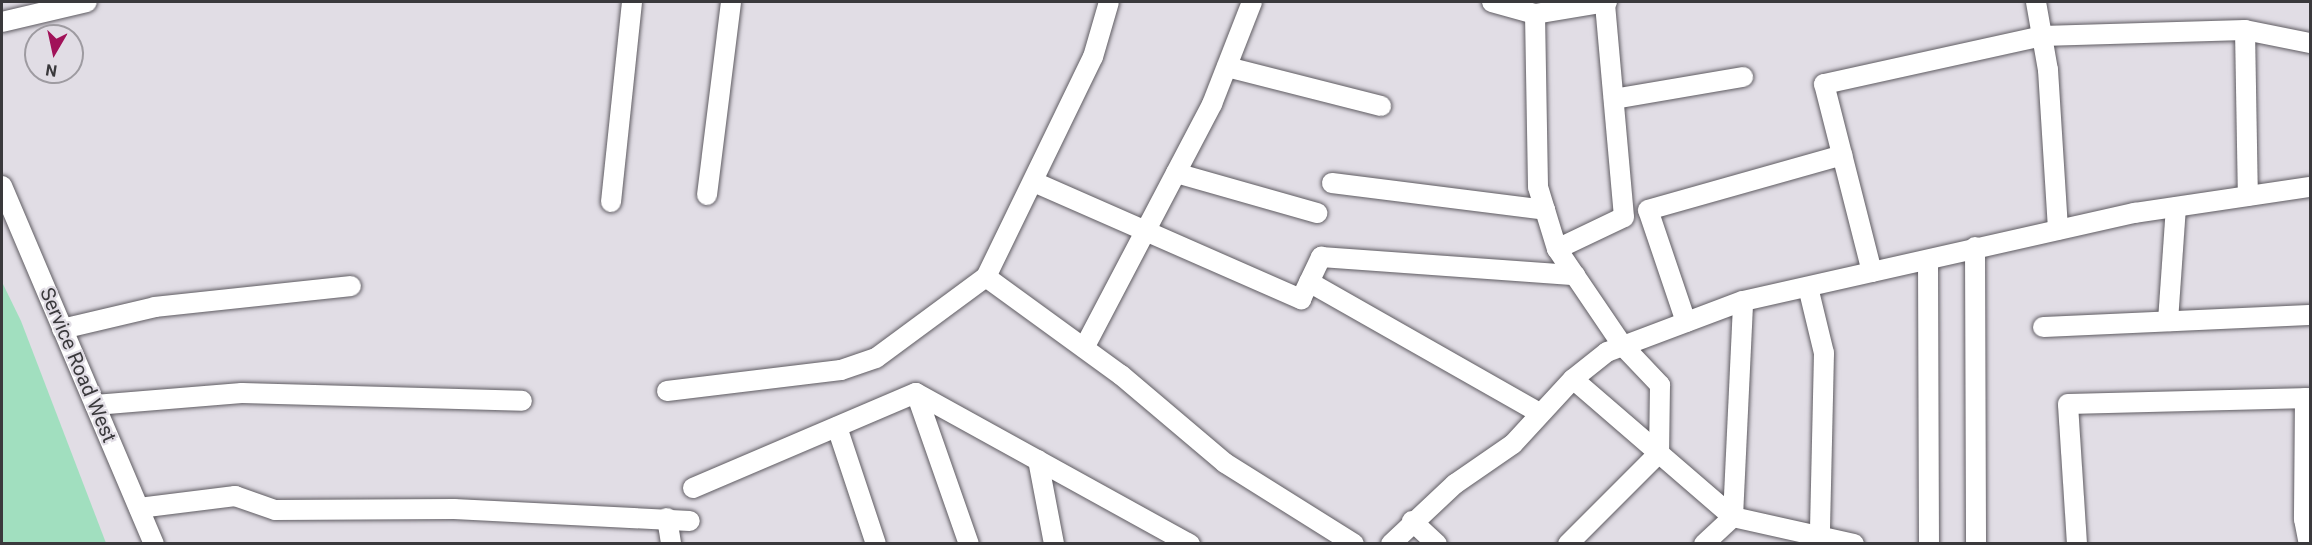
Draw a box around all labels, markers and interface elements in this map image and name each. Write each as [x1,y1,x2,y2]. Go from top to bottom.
north arrow [24,24,84,84]
text: N [44,60,58,81]
street label: Service Road West [35,284,121,446]

